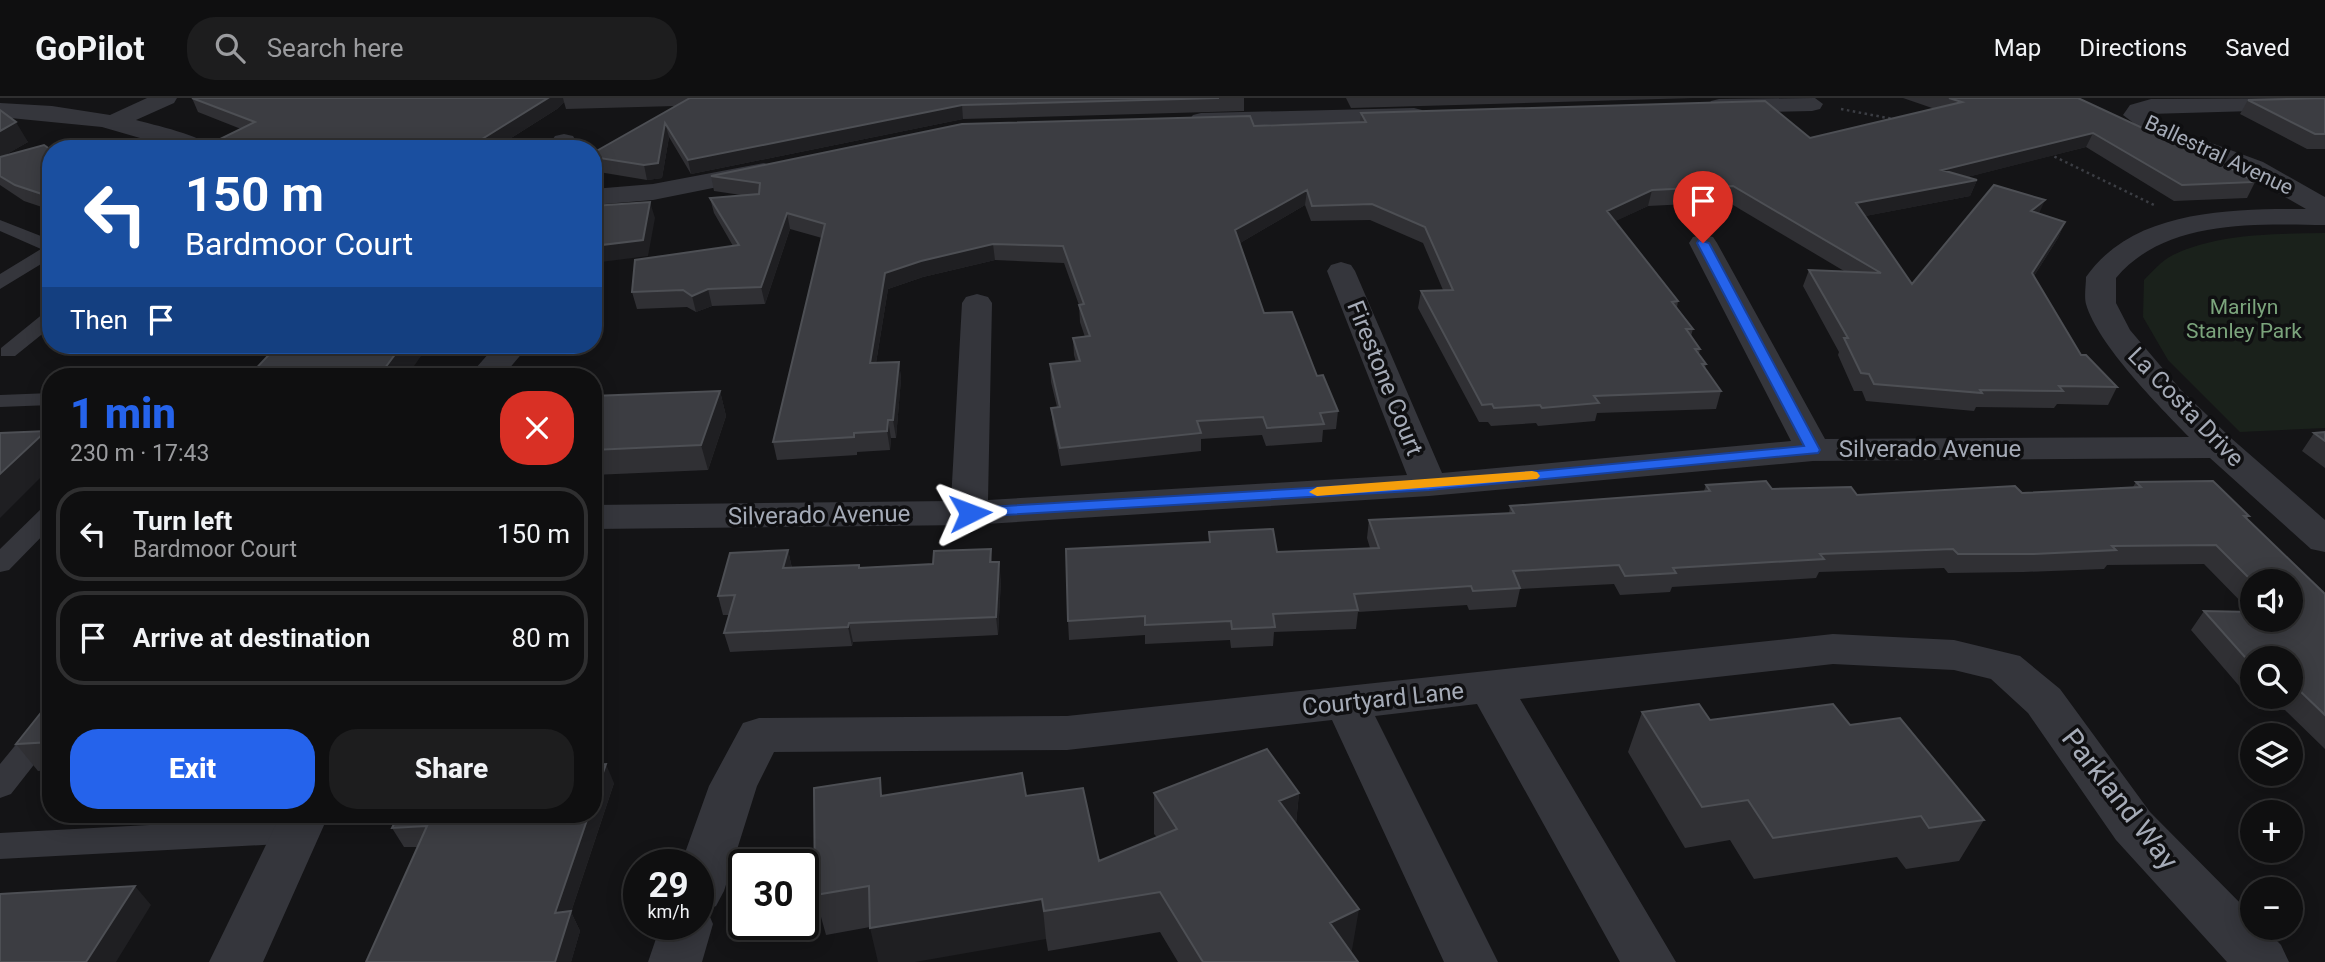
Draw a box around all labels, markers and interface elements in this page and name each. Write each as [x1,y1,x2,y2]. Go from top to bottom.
search box [187,17,677,80]
text: GoPilot [35,29,145,68]
icon: search [211,29,249,67]
text: Search here [267,33,403,63]
text: Map [1994,34,2041,62]
text: Directions [2079,34,2187,62]
text: Saved [2225,34,2290,62]
street label: Ballestral Avenue [2141,110,2297,200]
text: 150 m [185,166,324,223]
icon: left [70,168,161,259]
pin [1673,171,1733,243]
icon: arrive [1684,182,1722,220]
text: Bardmoor Court [185,225,413,263]
park label: Marilyn Stanley Park [2186,295,2302,343]
street label: Firestone Court [1341,297,1429,460]
icon: arrive [142,301,180,339]
text: Then [70,305,128,335]
street label: La Costa Drive [2122,342,2250,472]
text: 1 min [70,389,176,438]
button: close [500,391,574,465]
street label: Silverado Avenue [1839,435,2021,463]
text: 230 m · 17:43 [70,440,209,467]
position arrow [933,476,1007,550]
street label: Silverado Avenue [728,499,910,531]
text: Turn left [133,506,232,536]
icon: left [74,515,112,553]
text: 150 m [497,519,570,549]
text: Bardmoor Court [133,536,297,563]
map controls [2240,569,2303,940]
button: sound [2240,569,2303,632]
icon: arrive [74,619,112,657]
text: Arrive at destination [133,623,370,653]
text: 80 m [512,623,570,653]
button: search [2240,646,2303,709]
street label: Courtyard Lane [1301,677,1465,721]
street label: Parkland Way [2055,722,2185,876]
button: layers [2240,723,2303,786]
button: Exit [70,729,315,809]
button: Share [329,729,574,809]
button: + [2240,800,2303,863]
speed limit sign: 30 [728,849,819,940]
text: 29 [648,865,689,906]
button: − [2240,877,2303,940]
text: km/h [647,901,690,922]

